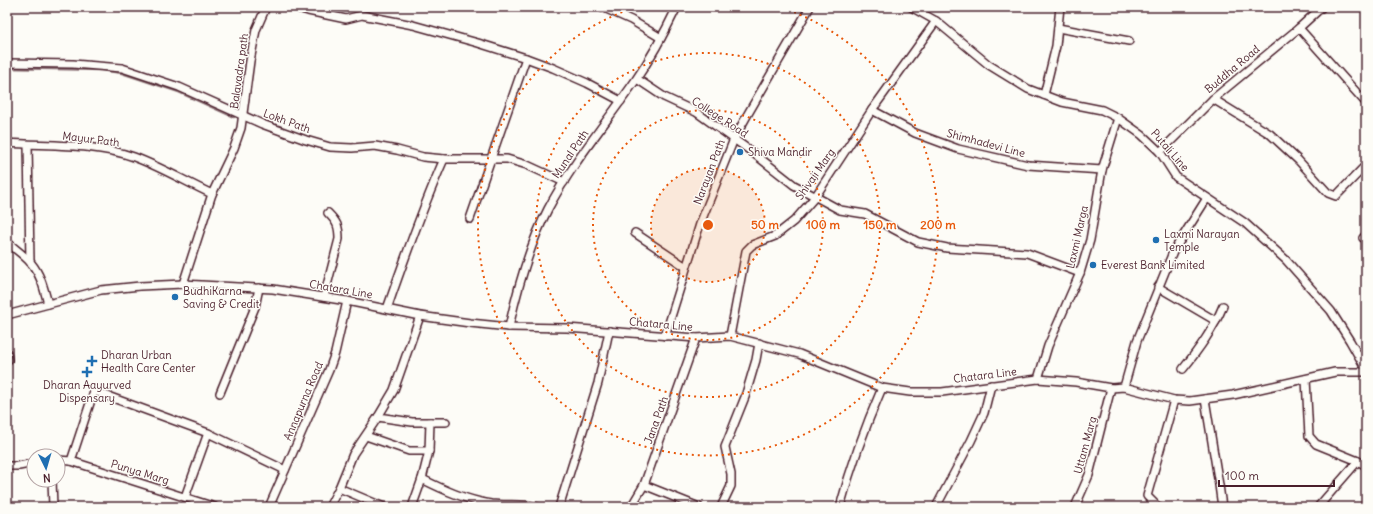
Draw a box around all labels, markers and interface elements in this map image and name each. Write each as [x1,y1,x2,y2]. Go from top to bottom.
street label: Balavadra path [227,32,251,110]
street label: Buddha Road [1202,42,1263,96]
street label: College Road [689,94,751,141]
street label: Lokh Path [261,106,313,136]
street label: Shimhadevi Line [945,126,1027,160]
street label: Putali Line [1148,126,1192,174]
street label: Munal Path [549,127,591,181]
street label: Mayur Path [62,129,120,149]
street label: Narayan Path [690,137,728,207]
place label: Shiva Mandir [748,145,813,159]
street label: Shivaji Marg [792,146,838,202]
marker: Shiva Mandir [735,147,745,157]
street label: Laxmi Marga [1063,204,1091,270]
text: 50 m [751,217,780,232]
text: 100 m [806,217,840,232]
text: 150 m [864,217,897,232]
text: 200 m [920,217,956,232]
centre of rings [701,218,715,232]
place label: Laxmi Narayan Temple [1164,227,1240,254]
marker: Laxmi Narayan Temple [1151,235,1161,245]
place label: Everest Bank Limited [1101,258,1205,272]
marker: Everest Bank Limited [1088,260,1098,270]
street label: Chatara Line [308,277,374,301]
place label: BudhiKarna Saving & Credit [183,284,260,311]
marker: BudhiKarna Saving & Credit [170,292,180,302]
street label: Chatara Line [629,314,693,334]
place label: Dharan Urban Health Care Center [101,348,196,375]
marker: Dharan Urban Health Care Center [86,355,98,367]
street label: Annapurna Road [280,359,326,443]
street label: Chatara Line [952,364,1018,386]
marker: Dharan Aayurved Dispensary [82,367,92,377]
place label: Dharan Aayurved Dispensary [43,378,132,405]
street label: Jana Path [641,394,671,446]
street label: Uttam Marg [1071,415,1099,475]
north arrow [26,448,66,488]
street label: Punya Marg [109,457,171,487]
scale bar [1219,462,1334,488]
text: 100 m [1225,468,1259,483]
text: N [42,471,51,485]

